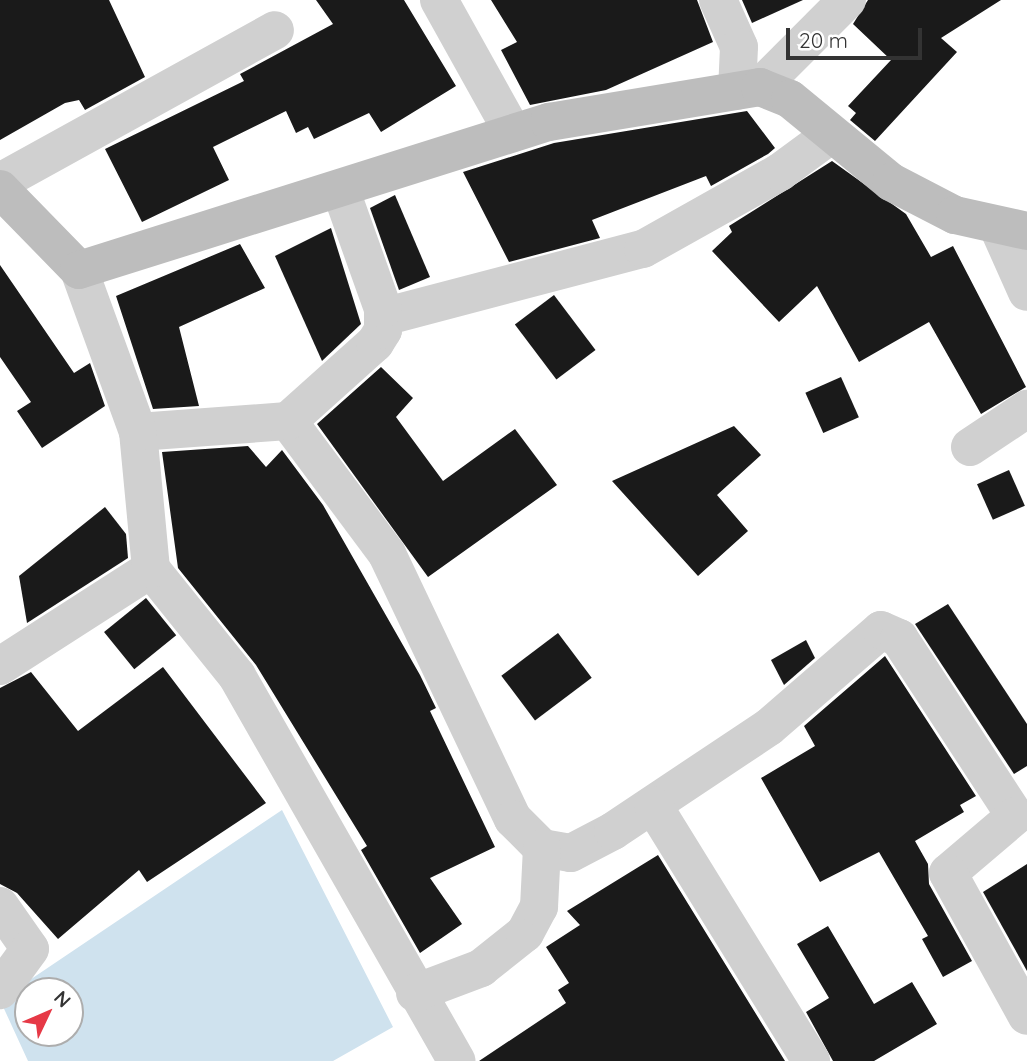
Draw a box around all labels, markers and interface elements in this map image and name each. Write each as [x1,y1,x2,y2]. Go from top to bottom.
scale bar [789,14,926,58]
text: 20 m [799,27,848,53]
north arrow [14,977,84,1047]
text: N [49,985,76,1012]

